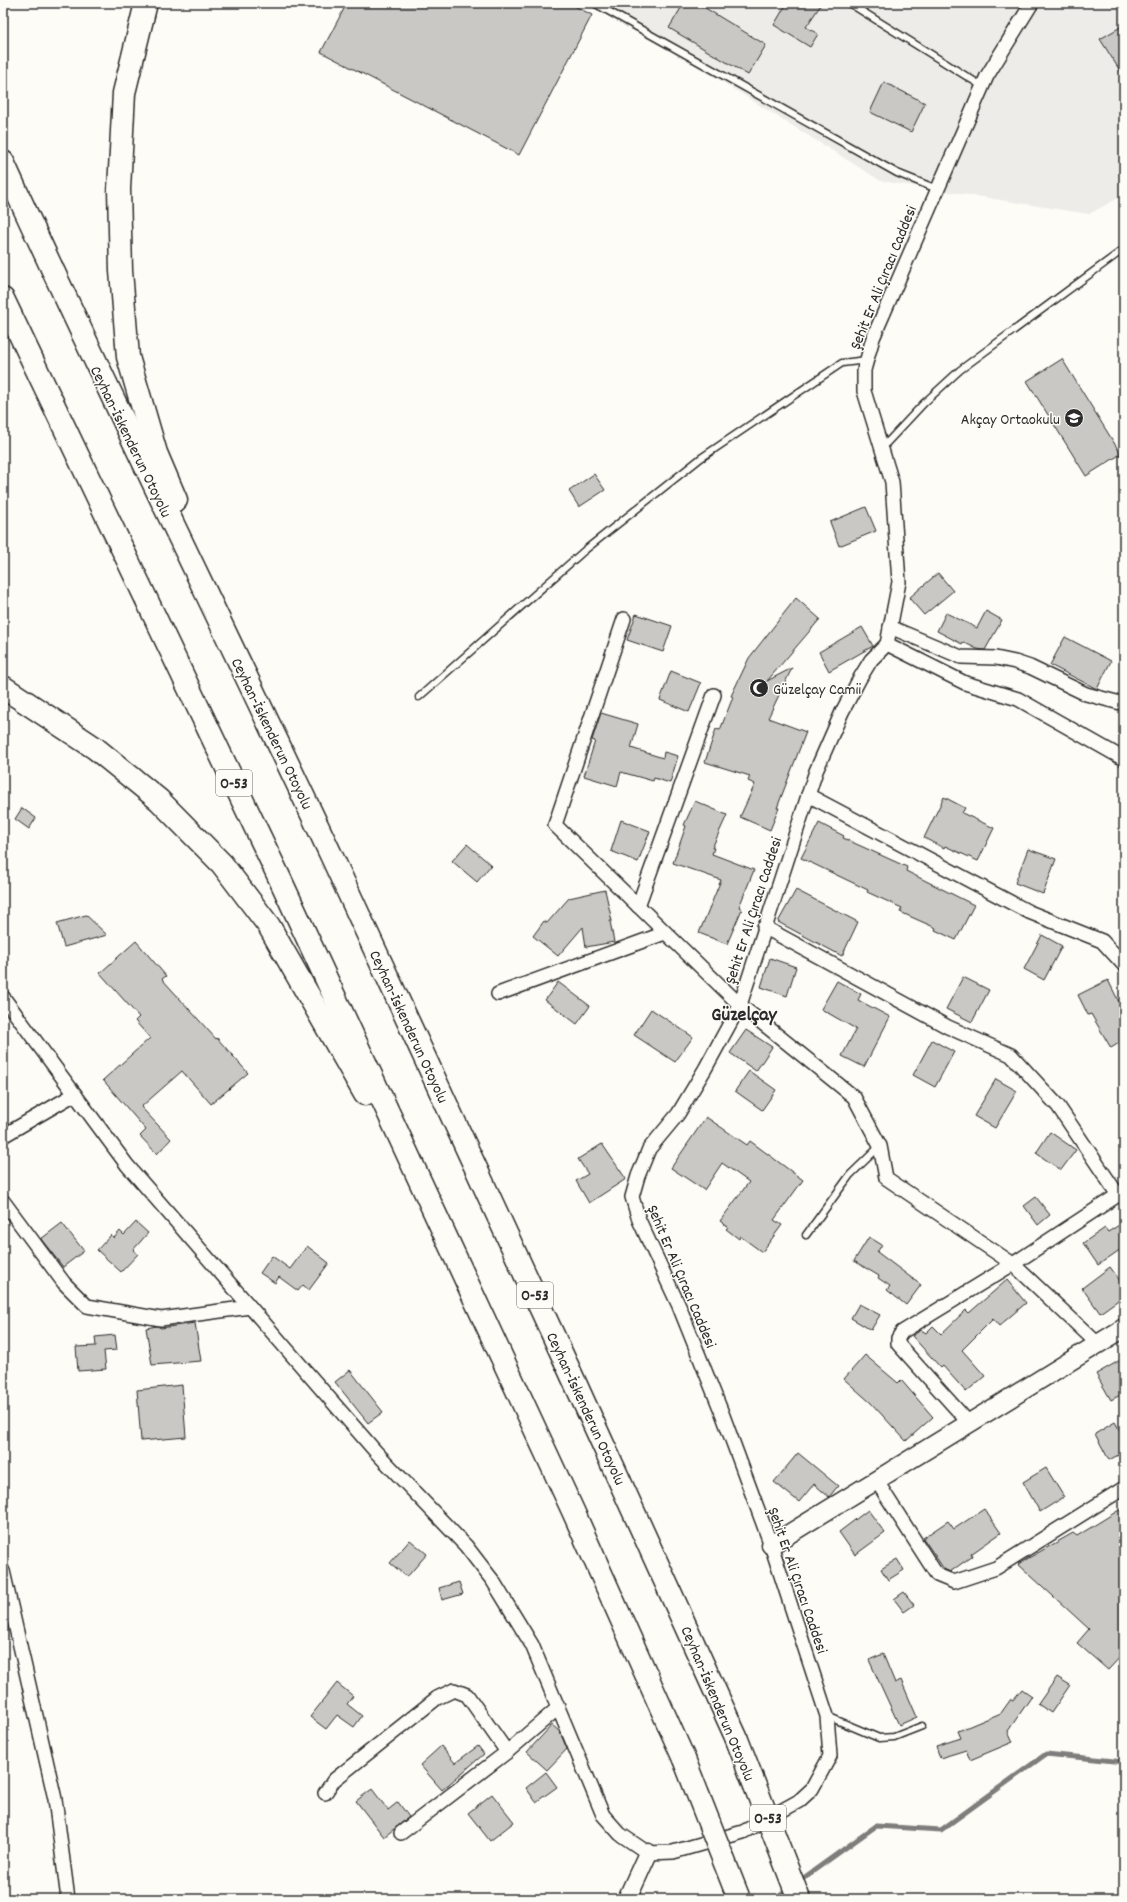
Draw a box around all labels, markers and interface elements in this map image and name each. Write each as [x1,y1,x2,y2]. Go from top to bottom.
street label: Şehit Er Ali Çıracı Caddesi [845,202,924,353]
street label: Ceyhan-İskenderun Otoyolu [83,362,177,522]
school or university icon: Akçay Ortaokulu [1063,407,1085,429]
place label: Akçay Ortaokulu [961,409,1060,432]
street label: Ceyhan-İskenderun Otoyolu [224,654,318,814]
mosque icon: Güzelçay Camii [748,677,770,699]
place label: Güzelçay Camii [773,679,861,702]
road number: O-53 [216,770,252,796]
street label: Şehit Er Ali Çıracı Caddesi [720,834,789,987]
street label: Ceyhan-İskenderun Otoyolu [362,947,453,1107]
district label: Güzelçay [711,1002,778,1030]
street label: Şehit Er Ali Çıracı Caddesi [640,1202,721,1352]
road number: O-53 [517,1282,553,1308]
street label: Ceyhan-İskenderun Otoyolu [539,1329,630,1489]
street label: Şehit Er Ali Çıracı Caddesi [761,1505,833,1657]
street label: Ceyhan-İskenderun Otoyolu [674,1623,760,1785]
road number: O-53 [750,1805,786,1831]

